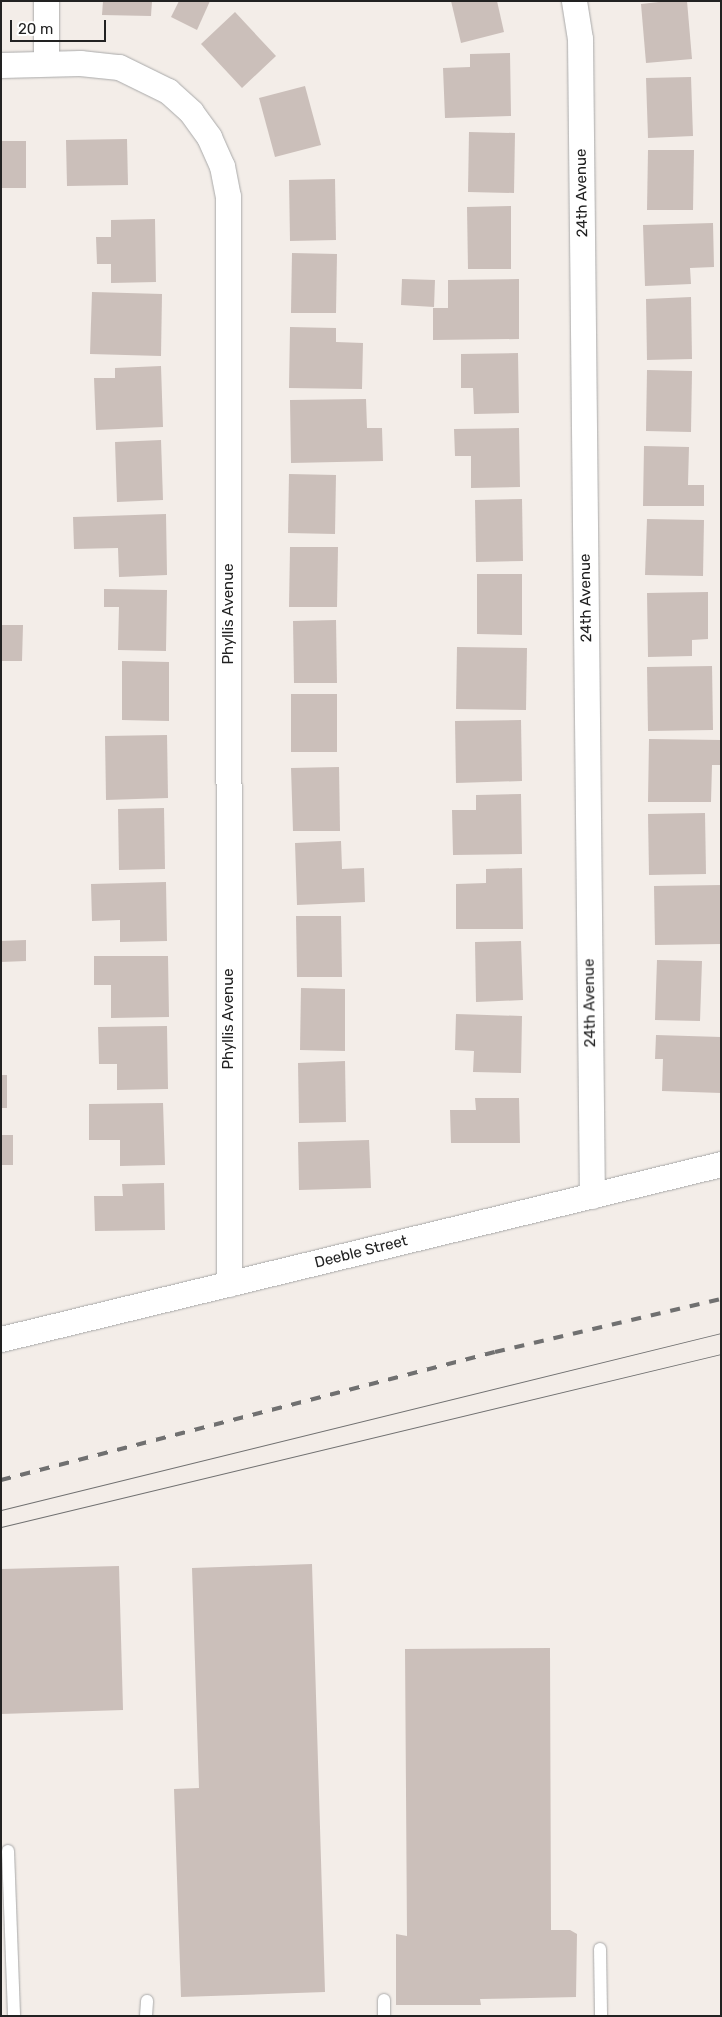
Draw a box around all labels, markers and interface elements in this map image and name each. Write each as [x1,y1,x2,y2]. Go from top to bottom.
scale bar [12,10,109,42]
text: 20 m [18,20,53,38]
street label: 24th Avenue [572,148,592,238]
street label: 24th Avenue [576,553,596,643]
street label: Phyllis Avenue [220,563,238,665]
street label: 24th Avenue [580,958,600,1048]
street label: Phyllis Avenue [220,968,238,1070]
street label: Deeble Street [313,1232,409,1272]

